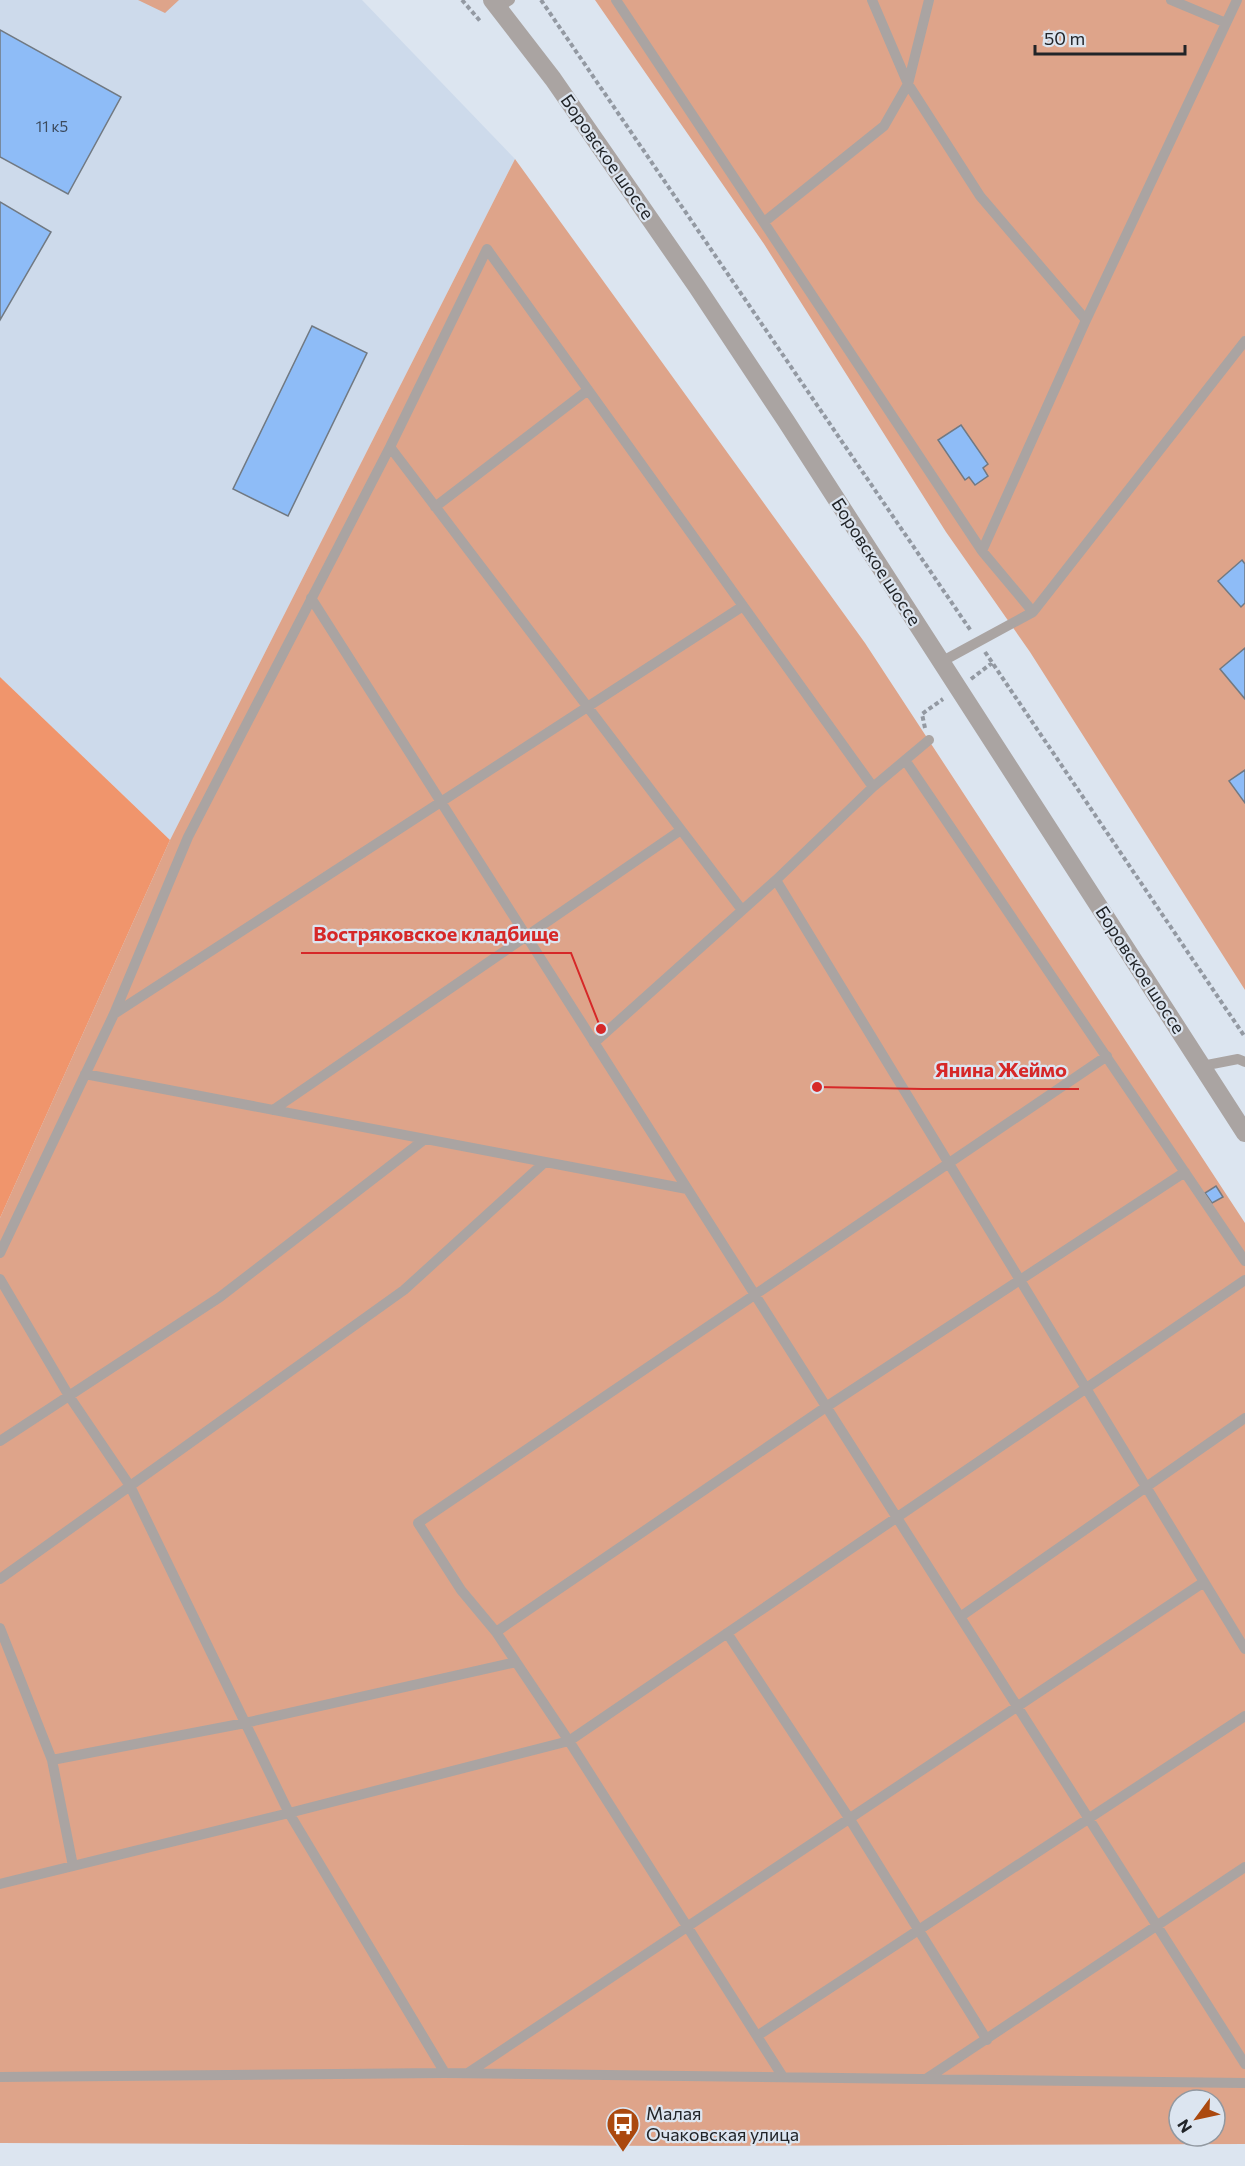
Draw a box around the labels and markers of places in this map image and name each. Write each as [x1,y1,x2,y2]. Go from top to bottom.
callout: Востряковское кладбище [301,915,571,953]
callout: Янина Жеймо [923,1051,1079,1089]
place label: Малая Очаковская улица [646,2102,799,2145]
bus stop icon: Малая Очаковская улица [605,2106,641,2153]

